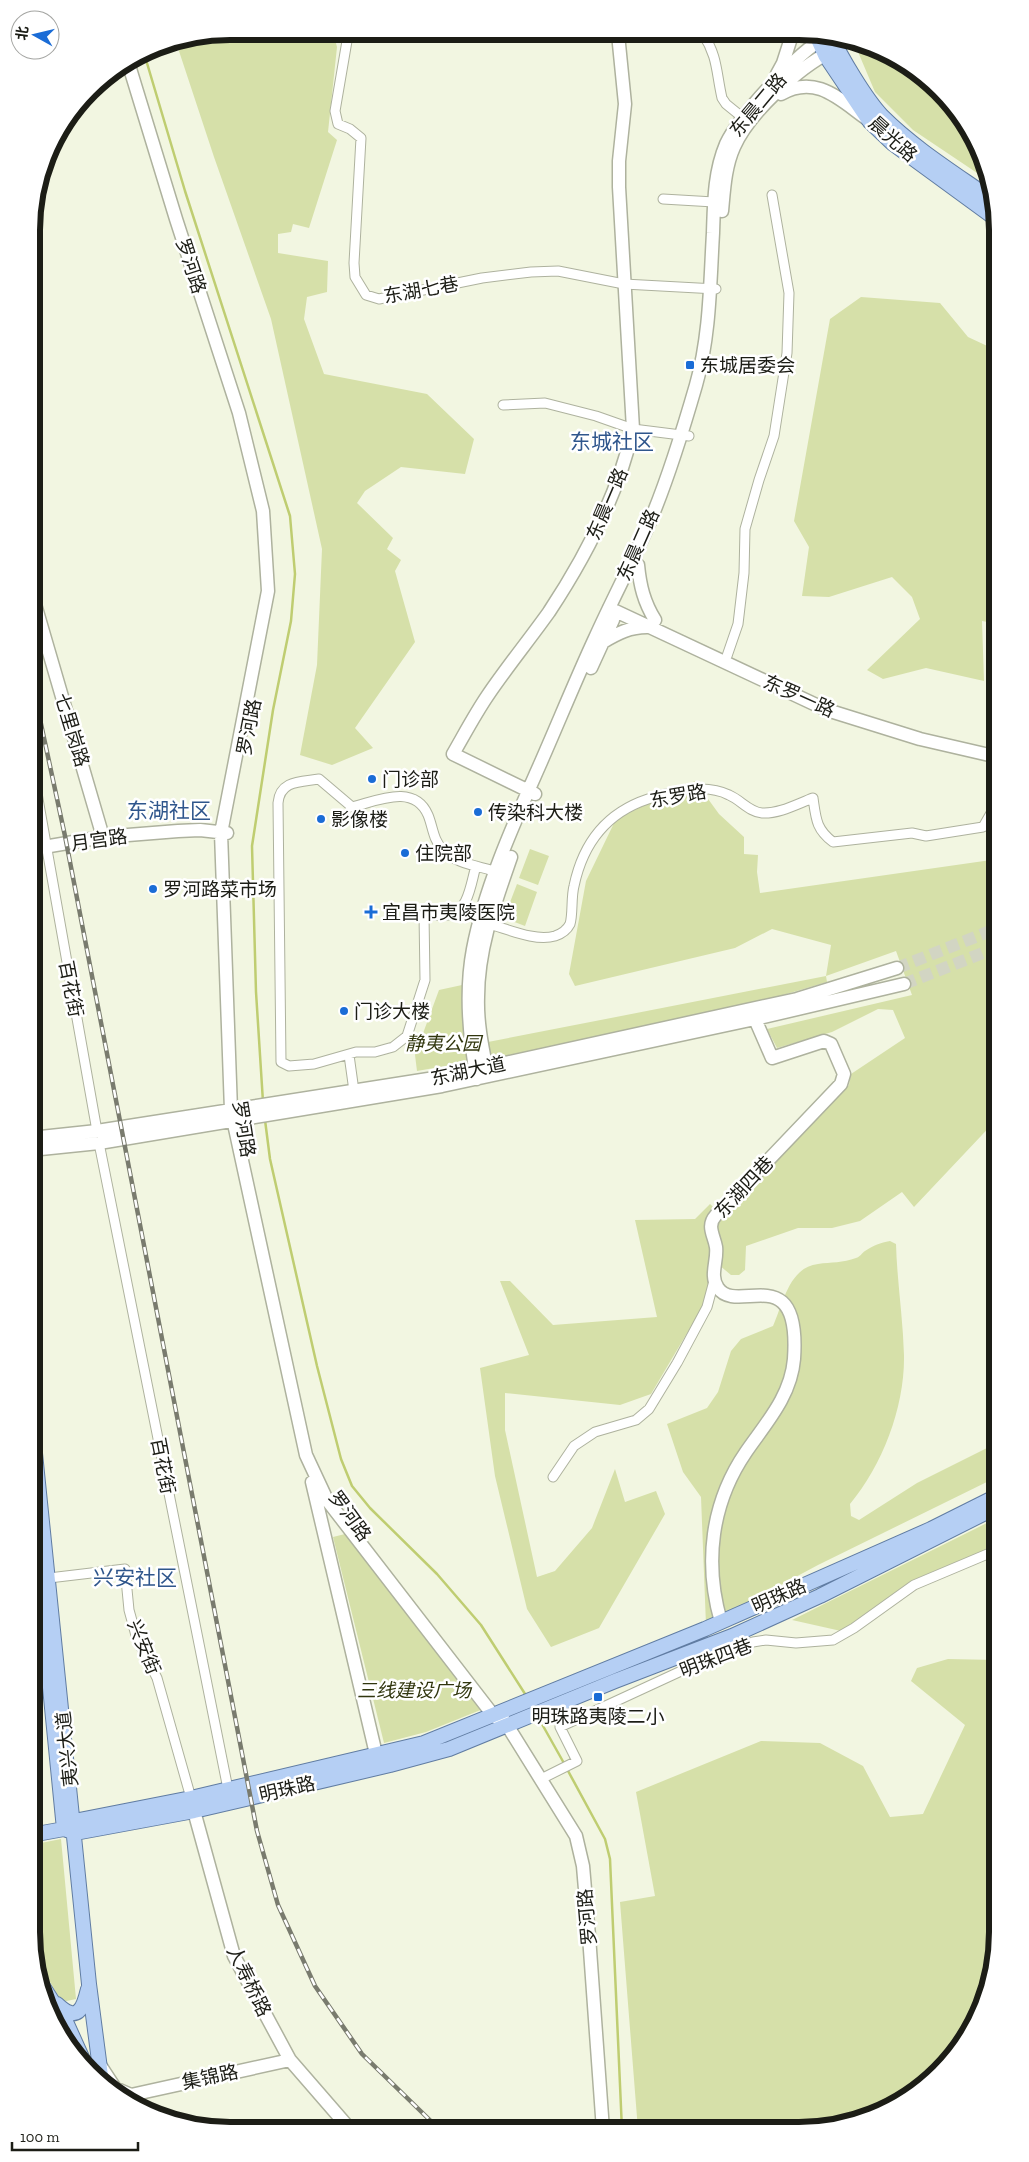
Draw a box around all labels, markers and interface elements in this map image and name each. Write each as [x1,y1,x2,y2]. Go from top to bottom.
north arrow [10,10,60,60]
text: 北 [13,25,32,41]
street label: 东晨二路 [725,68,791,142]
street label: 晨光路 [864,111,922,167]
street label: 罗河路 [171,235,211,297]
street label: 东湖七巷 [382,272,460,308]
place label: 东城居委会 [700,354,795,377]
marker: 东城居委会 [684,359,696,371]
district label: 东城社区 [570,429,654,454]
street label: 东晨一路 [582,465,632,543]
street label: 东晨二路 [612,506,664,584]
street label: 东罗一路 [760,670,838,722]
street label: 七里岗路 [50,690,94,770]
street label: 罗河路 [232,697,266,757]
place label: 门诊部 [382,768,439,791]
marker: 门诊部 [366,773,378,785]
street label: 东罗路 [648,780,708,812]
district label: 东湖社区 [127,798,211,823]
place label: 传染科大楼 [488,801,583,824]
marker: 传染科大楼 [472,806,484,818]
place label: 影像楼 [331,808,388,831]
marker: 影像楼 [315,813,327,825]
street label: 月宫路 [69,825,129,855]
place label: 住院部 [415,842,472,865]
marker: 住院部 [399,847,411,859]
place label: 罗河路菜市场 [163,878,277,901]
marker: 罗河路菜市场 [147,883,159,895]
place label: 宜昌市夷陵医院 [382,901,515,924]
marker: 宜昌市夷陵医院 [364,905,378,919]
street label: 百花街 [54,959,88,1019]
place label: 门诊大楼 [354,1000,430,1023]
marker: 门诊大楼 [338,1005,350,1017]
park label: 静夷公园 [405,1032,484,1055]
street label: 东湖大道 [428,1052,508,1090]
street label: 罗河路 [228,1099,260,1159]
street label: 东湖四巷 [710,1151,778,1223]
street label: 百花街 [146,1436,180,1496]
street label: 罗河路 [324,1486,376,1546]
district label: 兴安社区 [93,1565,177,1590]
street label: 明珠路 [748,1574,810,1618]
street label: 兴安街 [123,1616,165,1678]
street label: 明珠四巷 [676,1634,756,1682]
park label: 三线建设广场 [357,1679,473,1702]
marker: 明珠路夷陵二小 [592,1691,604,1703]
place label: 明珠路夷陵二小 [531,1705,665,1728]
street label: 夷兴大道 [52,1710,82,1788]
street label: 明珠路 [257,1771,317,1807]
street label: 罗河路 [573,1888,601,1946]
street label: 人寿桥路 [222,1942,276,2020]
street label: 集锦路 [180,2060,240,2094]
scale bar [12,2120,139,2152]
text: 100 m [20,2128,59,2146]

